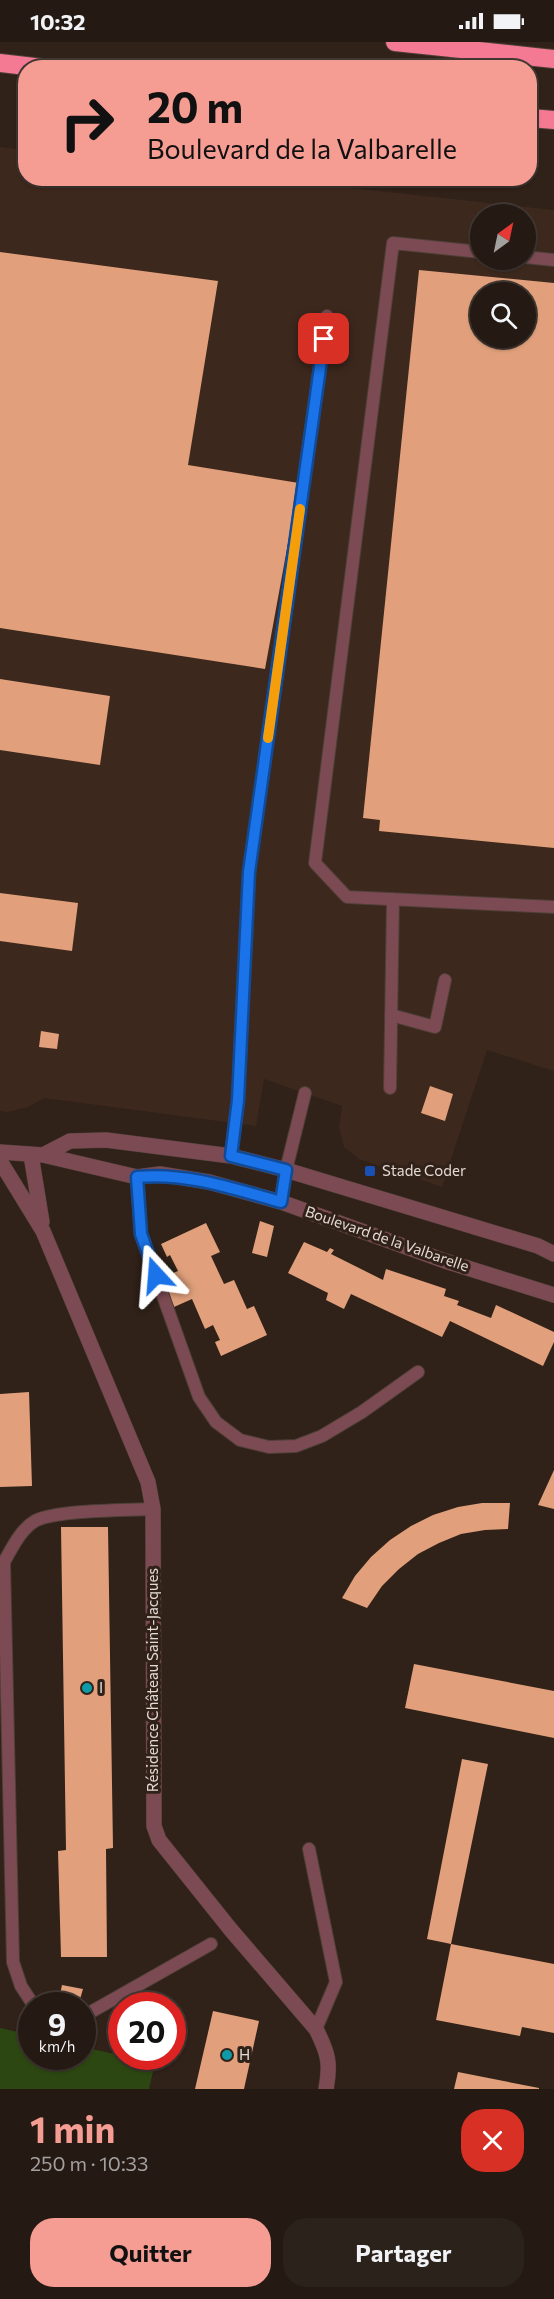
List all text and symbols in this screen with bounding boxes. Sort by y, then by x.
text: 10:32 [30,8,86,35]
text: 20 m [147,80,243,132]
icon: right [48,84,126,162]
text: Boulevard de la Valbarelle [147,132,457,165]
north arrow [470,204,536,270]
map controls [470,204,536,348]
button: search [470,282,536,348]
pin [298,313,349,364]
icon: arrive [307,322,340,355]
place label: Stade Coder [382,1161,466,1179]
marker: Stade Coder [363,1164,377,1178]
street label: Boulevard de la Valbarelle [303,1202,472,1275]
position arrow [124,1243,188,1307]
street label: Résidence Château Saint-Jacques [143,1568,161,1792]
place label: I [99,1678,103,1696]
marker: I [80,1681,94,1695]
speed limit sign: 20 [108,1992,186,2070]
text: 9 [48,2005,66,2042]
text: km/h [39,2037,75,2055]
place label: H [239,2045,250,2063]
marker: H [220,2048,234,2062]
text: 1 min [30,2106,115,2150]
button: close [461,2109,524,2172]
text: 250 m · 10:33 [30,2151,148,2175]
button: Quitter [30,2218,271,2287]
button: Partager [283,2218,524,2287]

